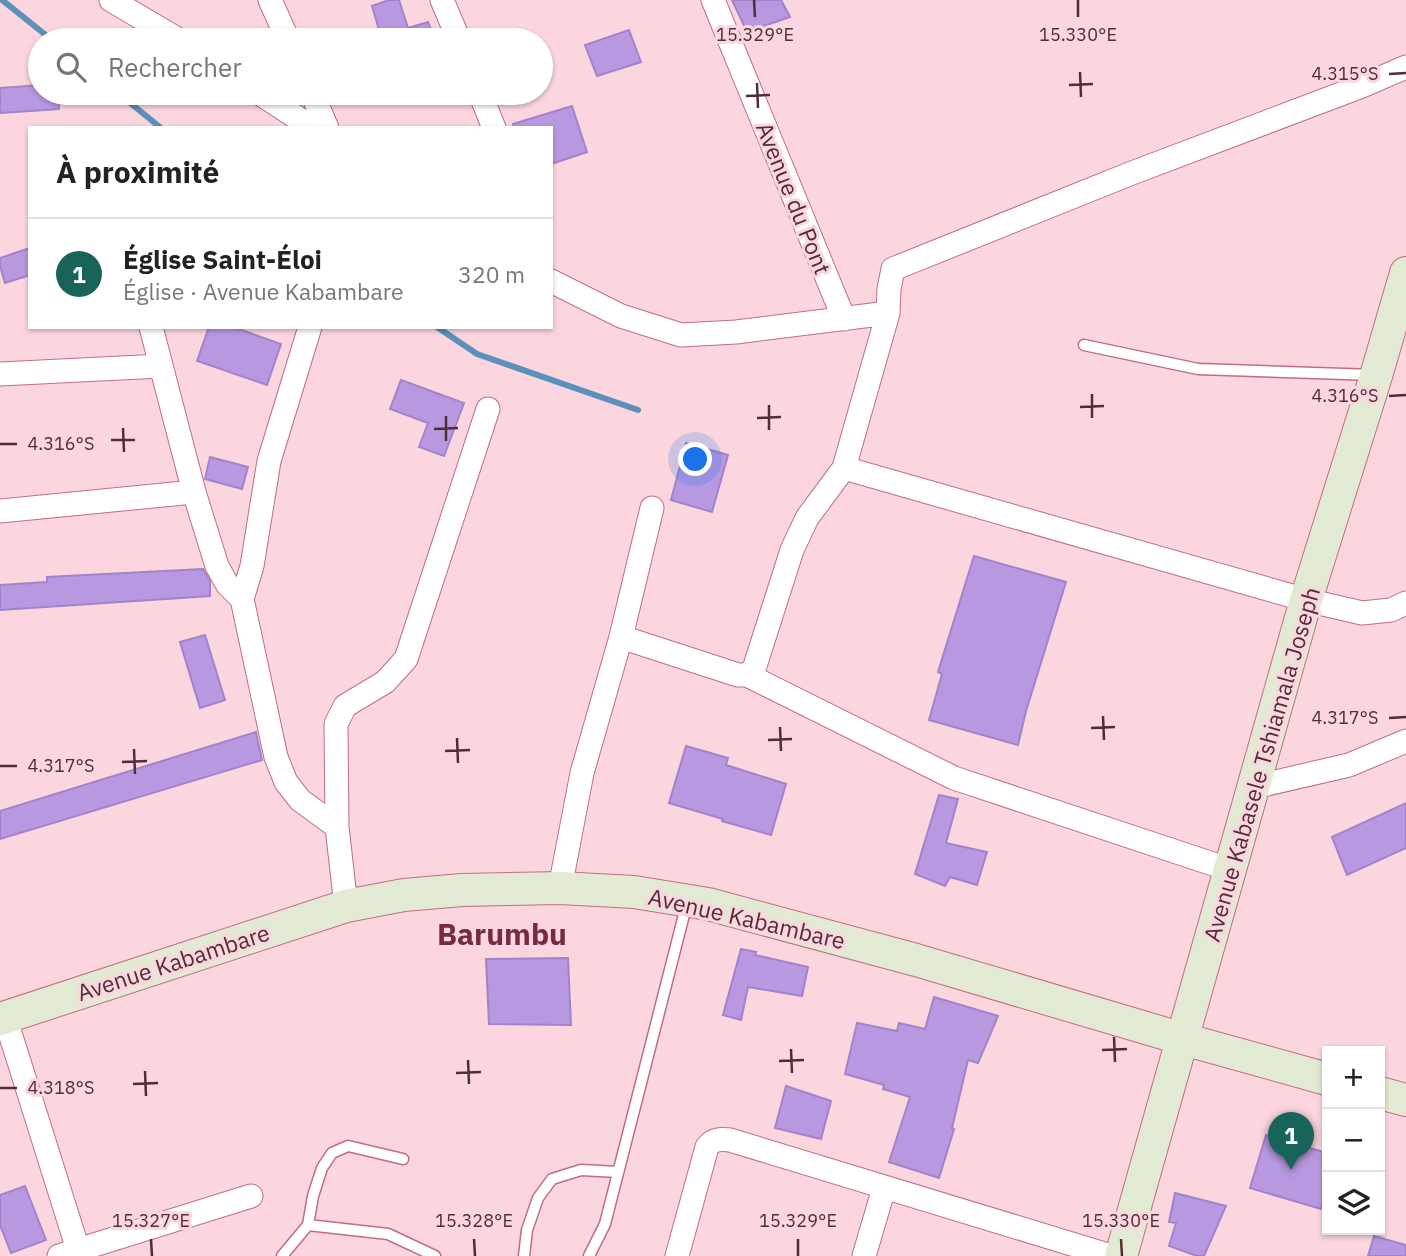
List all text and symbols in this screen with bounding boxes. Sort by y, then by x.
text: 15.329°E [716,23,794,46]
text: 15.330°E [1039,23,1117,46]
search box [28,28,553,105]
icon: search [52,48,90,86]
text: Rechercher [108,50,242,84]
text: 4.315°S [1312,62,1378,85]
street label: Avenue du Pont [750,117,838,279]
text: À proximité [56,152,219,191]
text: Église Saint-Éloi [123,242,322,276]
text: 1 [72,259,86,289]
text: 320 m [458,259,525,289]
text: Église · Avenue Kabambare [123,276,404,306]
text: 4.316°S [1312,384,1378,407]
text: 4.316°S [28,432,94,455]
your location [678,442,712,476]
street label: Avenue Kabasele Tshiamala Joseph [1196,583,1326,945]
text: 4.317°S [1312,706,1378,729]
text: 4.317°S [28,754,94,777]
street label: Avenue Kabambare [646,881,848,955]
district label: Barumbu [437,914,567,953]
street label: Avenue Kabambare [73,917,273,1007]
map controls [1322,1046,1385,1235]
button: + [1322,1046,1385,1109]
text: 4.318°S [28,1076,94,1099]
button: − [1322,1109,1385,1172]
pin: 1 [1268,1112,1314,1170]
button: layers [1322,1172,1385,1235]
text: 15.327°E [112,1209,190,1232]
text: 15.328°E [435,1209,513,1232]
text: 15.329°E [759,1209,837,1232]
text: 15.330°E [1082,1209,1160,1232]

